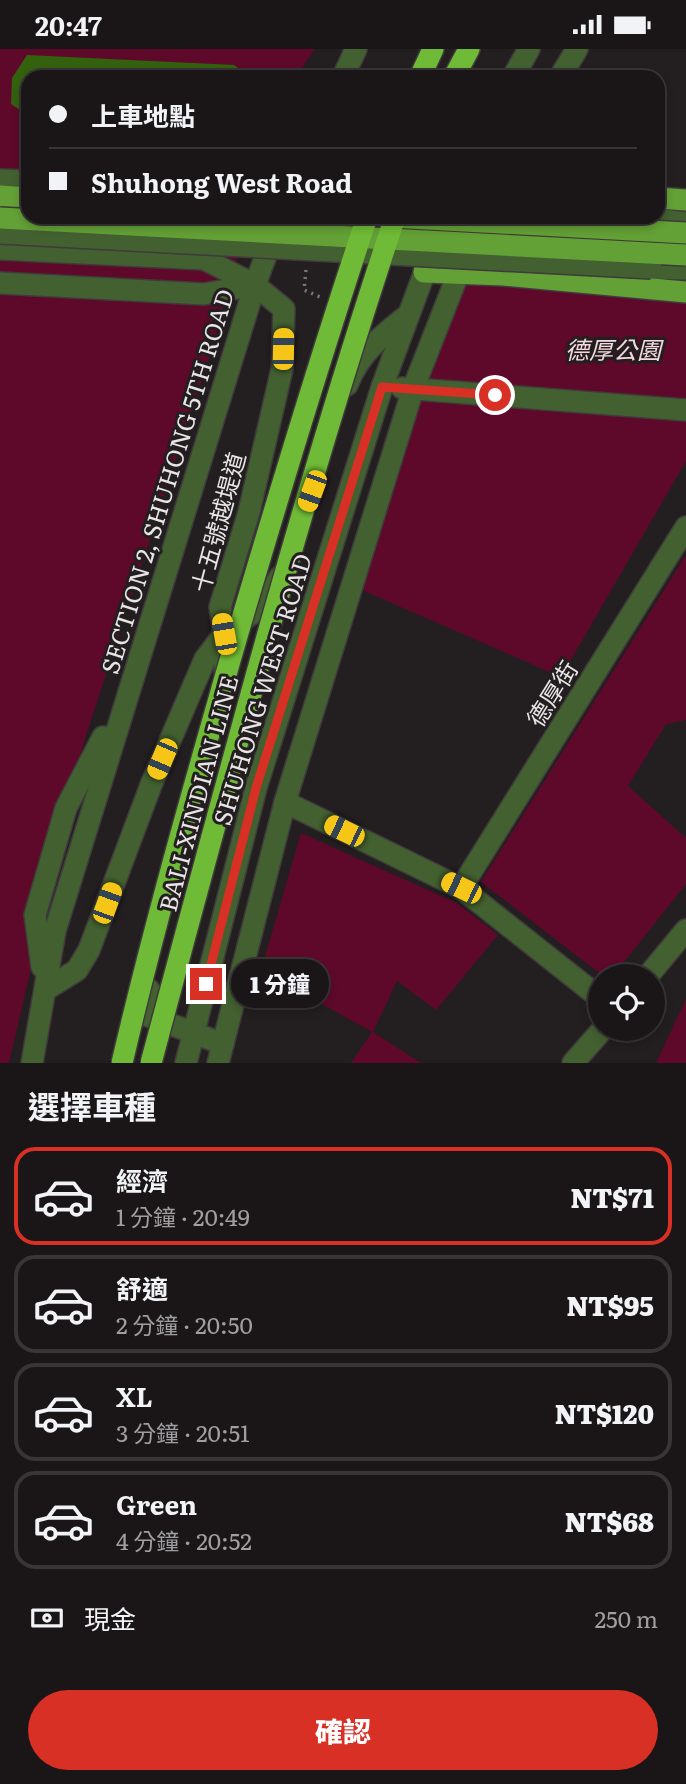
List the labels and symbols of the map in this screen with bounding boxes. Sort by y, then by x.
street label: SECTION 2, SHUHONG 5TH ROAD [91,284,241,678]
car [273,328,294,370]
park label: 德厚公園 [565,331,664,366]
route start [479,379,511,411]
street label: 十五號越堤道 [181,448,253,596]
car [295,468,330,514]
street label: SHUHONG WEST ROAD [203,549,319,829]
car [211,611,238,657]
street label: 德厚街 [517,653,585,733]
street label: BALI-XINDIAN LINE [149,671,245,915]
car [145,736,180,782]
car [321,812,368,850]
car [438,869,485,907]
car [90,880,125,926]
callout: 1 分鐘 [230,960,328,1009]
route end [190,968,222,1000]

